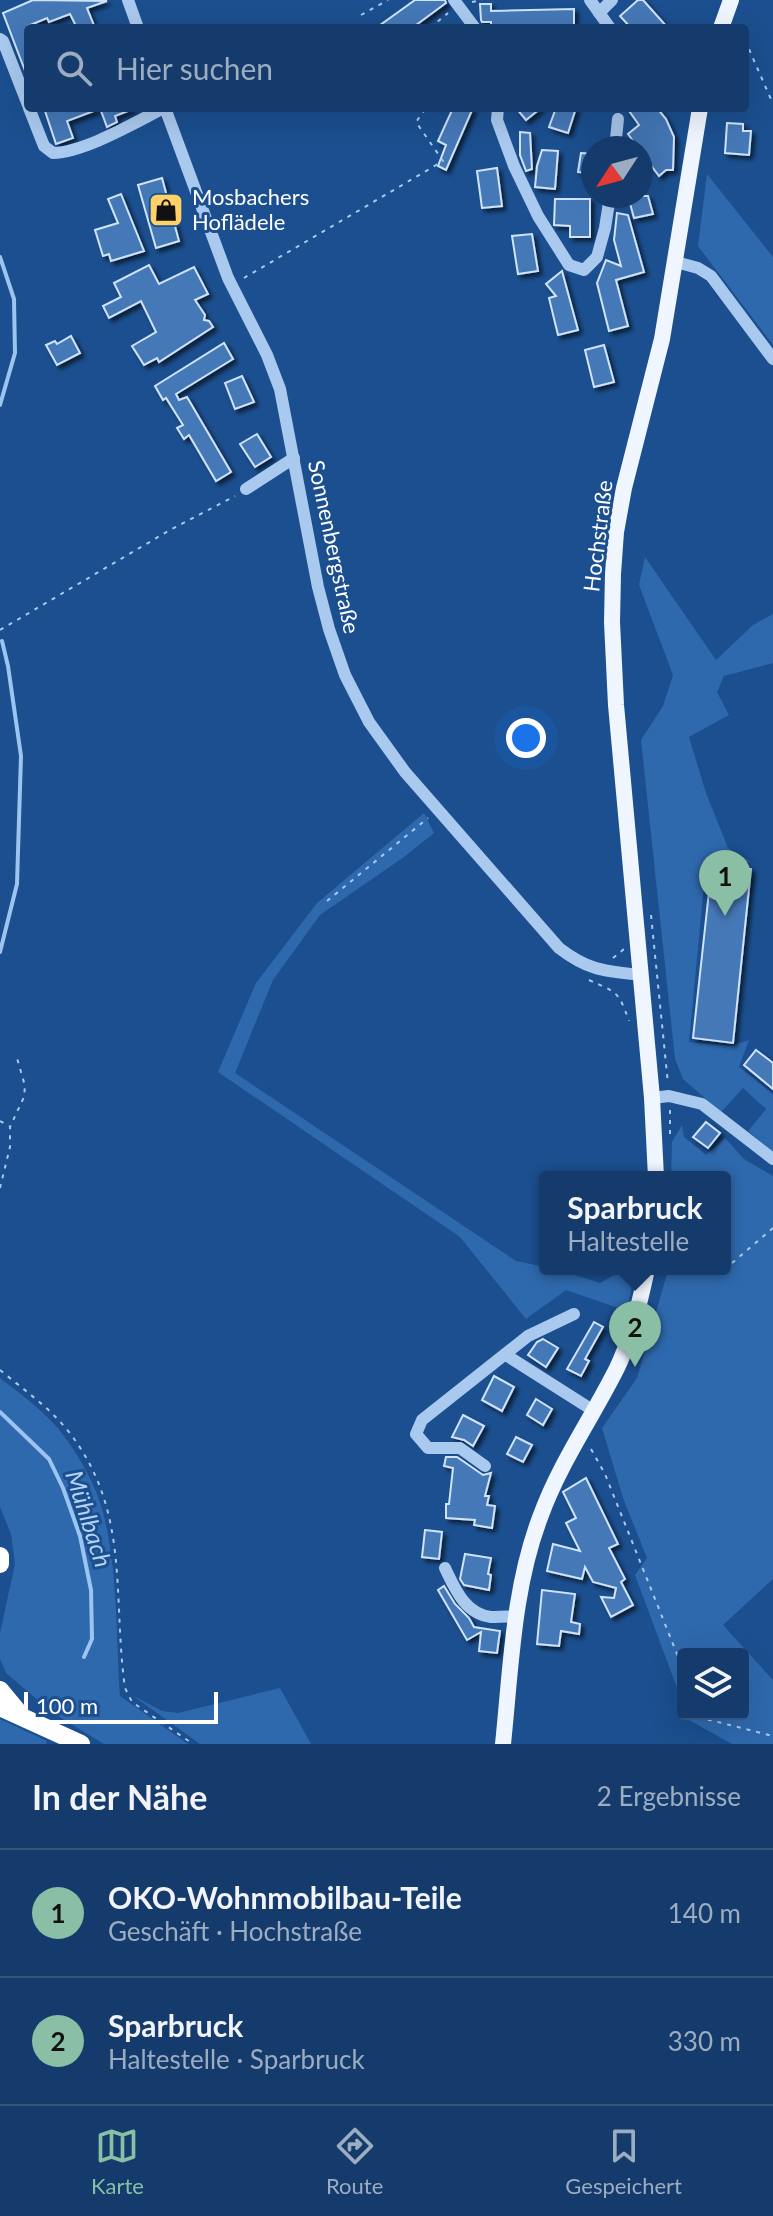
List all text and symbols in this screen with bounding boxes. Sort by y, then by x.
search box [24,24,749,112]
icon: search [52,46,96,90]
text: Hier suchen [116,50,273,86]
north arrow [581,136,653,208]
place label: Mosbachers Hoflädele [192,183,309,235]
shop icon: Mosbachers Hoflädele [147,191,185,229]
street label: Sonnenbergstraße [303,458,366,636]
street label: Hochstraße [577,479,618,593]
your location [506,718,546,758]
pin: 1 [699,850,751,916]
popup [539,1171,731,1275]
text: Sparbruck [567,1189,703,1225]
text: Haltestelle [567,1225,689,1257]
pin: 2 [609,1301,661,1367]
water label: Mühlbach [60,1467,119,1571]
map controls [677,1648,749,1720]
button: layers [677,1648,749,1720]
scale bar [24,1688,218,1724]
text: 100 m [36,1692,98,1719]
text: In der Nähe [32,1776,207,1817]
text: 2 Ergebnisse [597,1780,741,1812]
text: OKO-Wohnmobilbau-Teile [108,1879,462,1915]
text: 1 [50,1897,66,1929]
text: 140 m [668,1897,741,1929]
text: Geschäft · Hochstraße [108,1915,362,1947]
text: Sparbruck [108,2007,243,2043]
text: 2 [50,2025,66,2057]
text: 330 m [668,2025,741,2057]
text: Haltestelle · Sparbruck [108,2043,365,2075]
tab: Karte [91,2124,144,2199]
tab: Route [326,2124,383,2199]
tab: Gespeichert [565,2124,682,2199]

